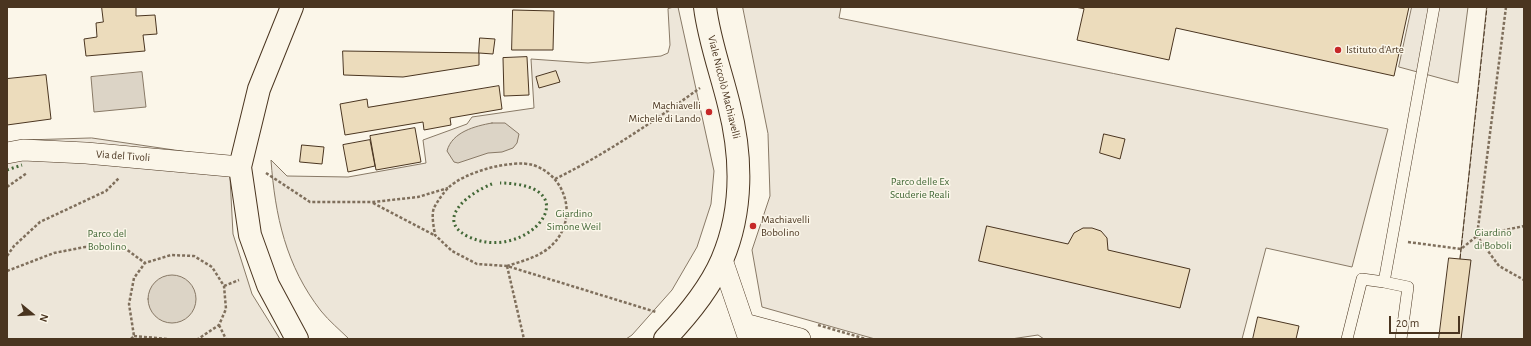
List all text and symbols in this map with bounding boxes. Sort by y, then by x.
street label: Viale Niccolò Machiavelli [705,34,743,140]
place label: Istituto d'Arte [1346,43,1404,57]
marker: Istituto d'Arte [1333,45,1343,55]
place label: Machiavelli Michele di Lando [629,99,701,125]
marker: Machiavelli Michele di Lando [704,107,714,117]
street label: Via del Tivoli [95,148,151,164]
park label: Parco delle Ex Scuderie Reali [890,175,950,201]
park label: Giardino Simone Weil [547,207,601,233]
place label: Machiavelli Bobolino [761,213,810,239]
marker: Machiavelli Bobolino [748,221,758,231]
park label: Giardino di Boboli [1474,226,1512,252]
park label: Parco del Bobolino [88,227,126,253]
north arrow [12,294,52,334]
scale bar [1391,308,1462,334]
text: N [37,313,50,323]
text: 20 m [1396,317,1419,329]

